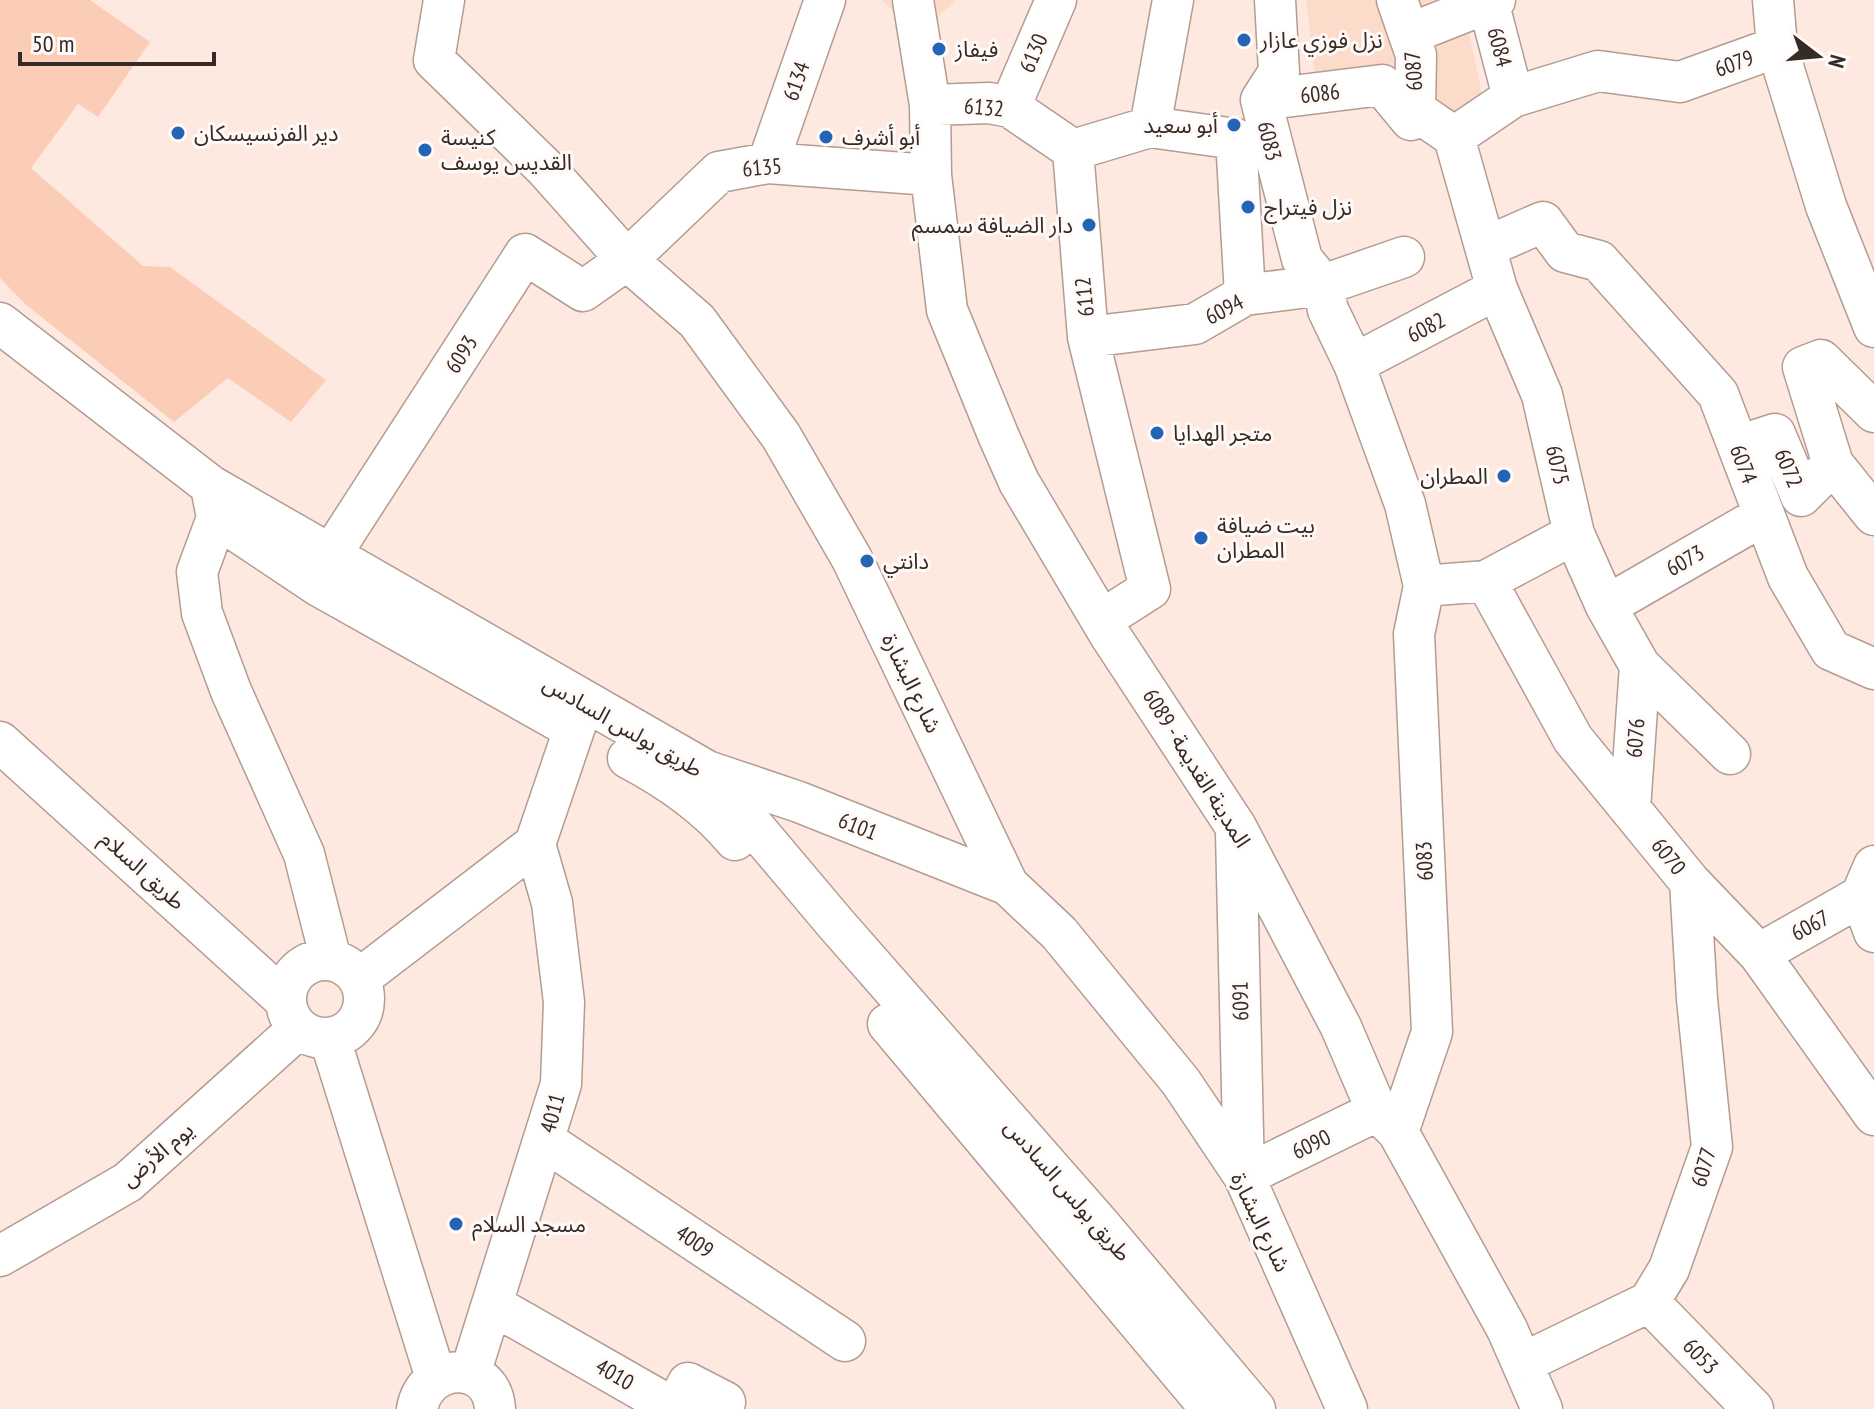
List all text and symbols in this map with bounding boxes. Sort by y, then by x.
scale bar [20,16,214,66]
north arrow [1778,16,1858,96]
street label: 6084 [1481,24,1519,70]
place label: نزل فوزي عازار [1259,26,1383,57]
text: 50 m [32,28,74,59]
street label: 6130 [1012,29,1054,77]
marker: نزل فوزي عازار [1235,31,1253,49]
place label: فيفاز [954,35,998,63]
marker: فيفاز [930,40,948,58]
street label: 6079 [1711,43,1757,83]
street label: 6087 [1398,50,1428,92]
text: N [1822,52,1852,71]
street label: 6134 [776,58,816,104]
street label: 6086 [1299,77,1341,109]
street label: 6132 [963,91,1005,123]
place label: أبو سعيد [1143,111,1218,139]
marker: أبو سعيد [1225,116,1243,134]
street label: 6083 [1252,118,1288,164]
place label: دير الفرنسيسكان [194,119,339,147]
place label: كنيسة القديس يوسف [441,123,572,176]
place label: أبو أشرف [842,123,920,151]
marker: دير الفرنسيسكان [169,124,187,142]
marker: أبو أشرف [817,128,835,146]
marker: كنيسة القديس يوسف [416,141,434,159]
street label: 6135 [741,151,783,183]
place label: نزل فيتراج [1264,193,1352,224]
marker: نزل فيتراج [1239,198,1257,216]
place label: دار الضيافة سمسم [912,211,1073,242]
marker: دار الضيافة سمسم [1080,216,1098,234]
street label: 6112 [1068,276,1100,318]
street label: 6094 [1200,287,1248,331]
street label: 6082 [1402,305,1450,349]
street label: 6093 [438,330,484,378]
place label: متجر الهدايا [1173,419,1272,447]
marker: متجر الهدايا [1148,424,1166,442]
street label: 6074 [1724,440,1764,488]
street label: 6075 [1540,443,1576,487]
street label: 6072 [1768,444,1810,492]
place label: المطران [1420,462,1488,490]
marker: المطران [1495,467,1513,485]
place label: بيت ضيافة المطران [1217,511,1315,564]
marker: بيت ضيافة المطران [1192,529,1210,547]
street label: 6073 [1661,538,1709,582]
place label: دانتي [883,547,929,578]
marker: دانتي [858,552,876,570]
street label: شارع البشارة [873,629,948,739]
street label: طريق بولس السادس [538,669,708,783]
street label: المدينة القديمة - 6089 [1137,683,1257,853]
street label: 6076 [1620,717,1650,759]
street label: 6101 [834,806,882,846]
street label: طريق السلام [92,824,192,918]
street label: 6070 [1646,832,1692,880]
street label: 6083 [1409,840,1439,882]
street label: 6067 [1786,903,1834,947]
street label: 6091 [1226,981,1254,1021]
street label: 4011 [533,1090,571,1136]
street label: طريق بولس السادس [998,1113,1138,1267]
street label: يوم الأرض [115,1115,201,1195]
street label: 6090 [1287,1123,1335,1165]
street label: 6077 [1684,1144,1722,1190]
street label: شارع البشارة [1222,1168,1297,1278]
place label: مسجد السلام [472,1210,586,1241]
marker: مسجد السلام [447,1215,465,1233]
street label: 4009 [671,1218,719,1264]
street label: 6053 [1677,1332,1725,1380]
street label: 4010 [591,1352,639,1396]

